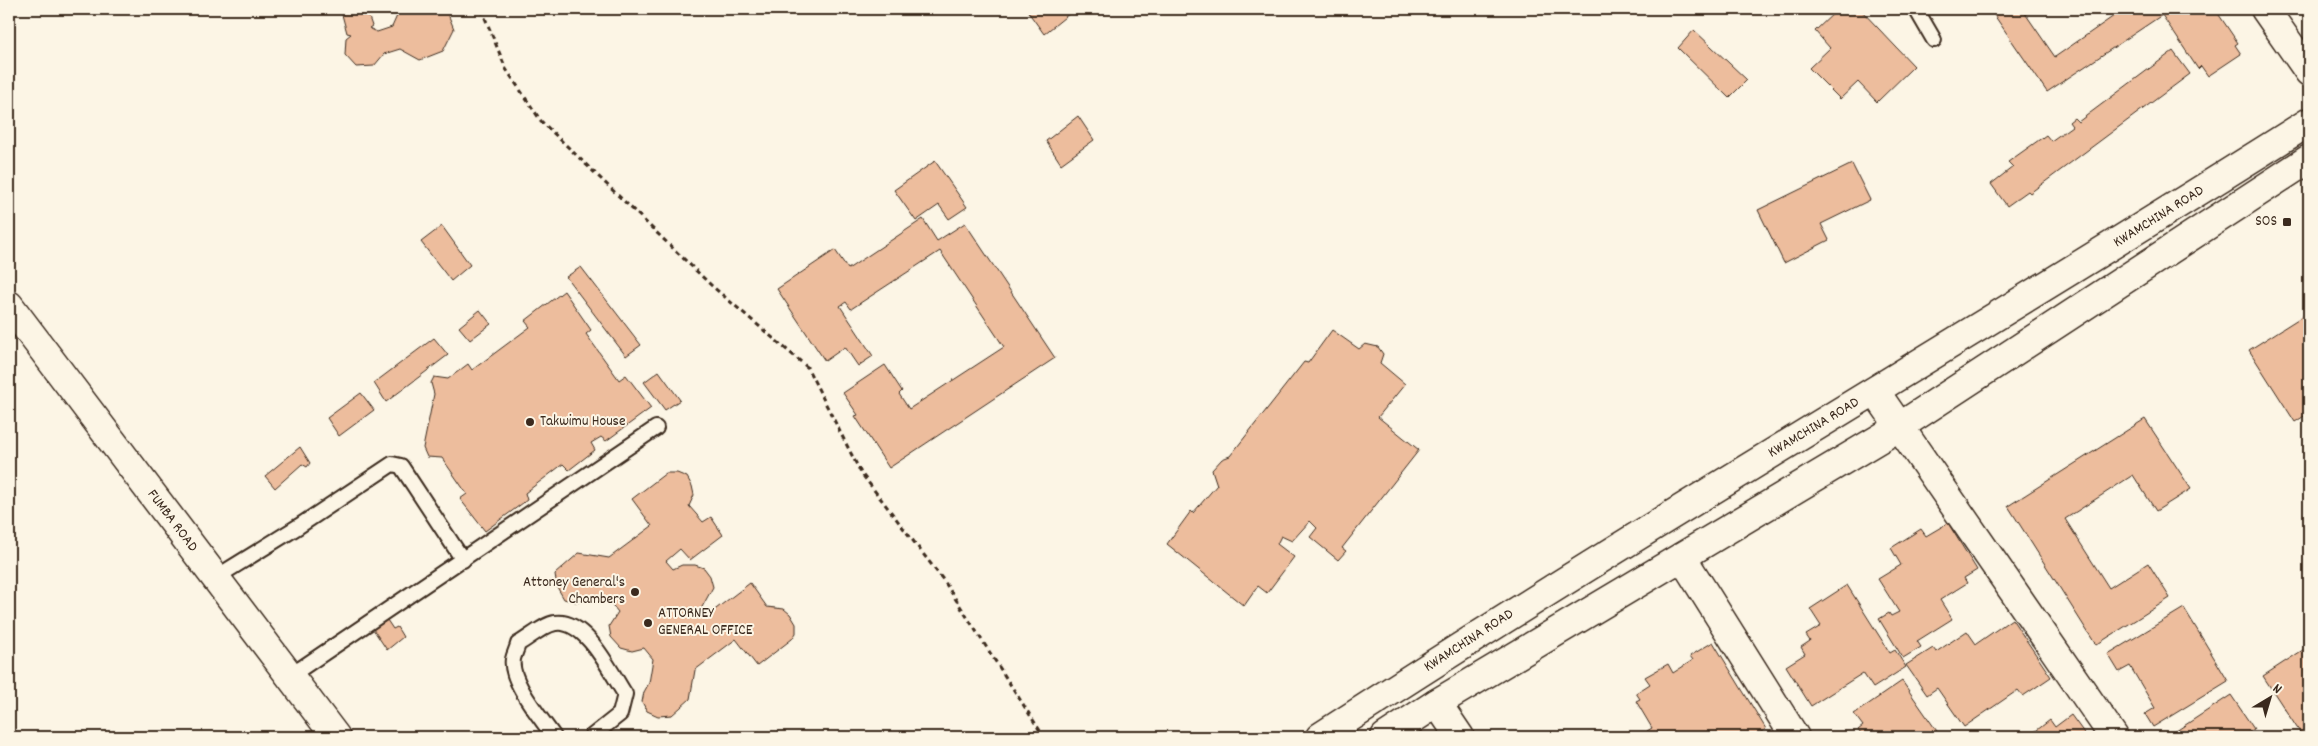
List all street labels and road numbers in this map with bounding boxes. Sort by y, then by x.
street label: KWAMCHINA ROAD [2109,180,2209,254]
street label: KWAMCHINA ROAD [1764,392,1864,464]
street label: FUMBA ROAD [141,485,203,557]
street label: KWAMCHINA ROAD [1420,604,1518,678]

